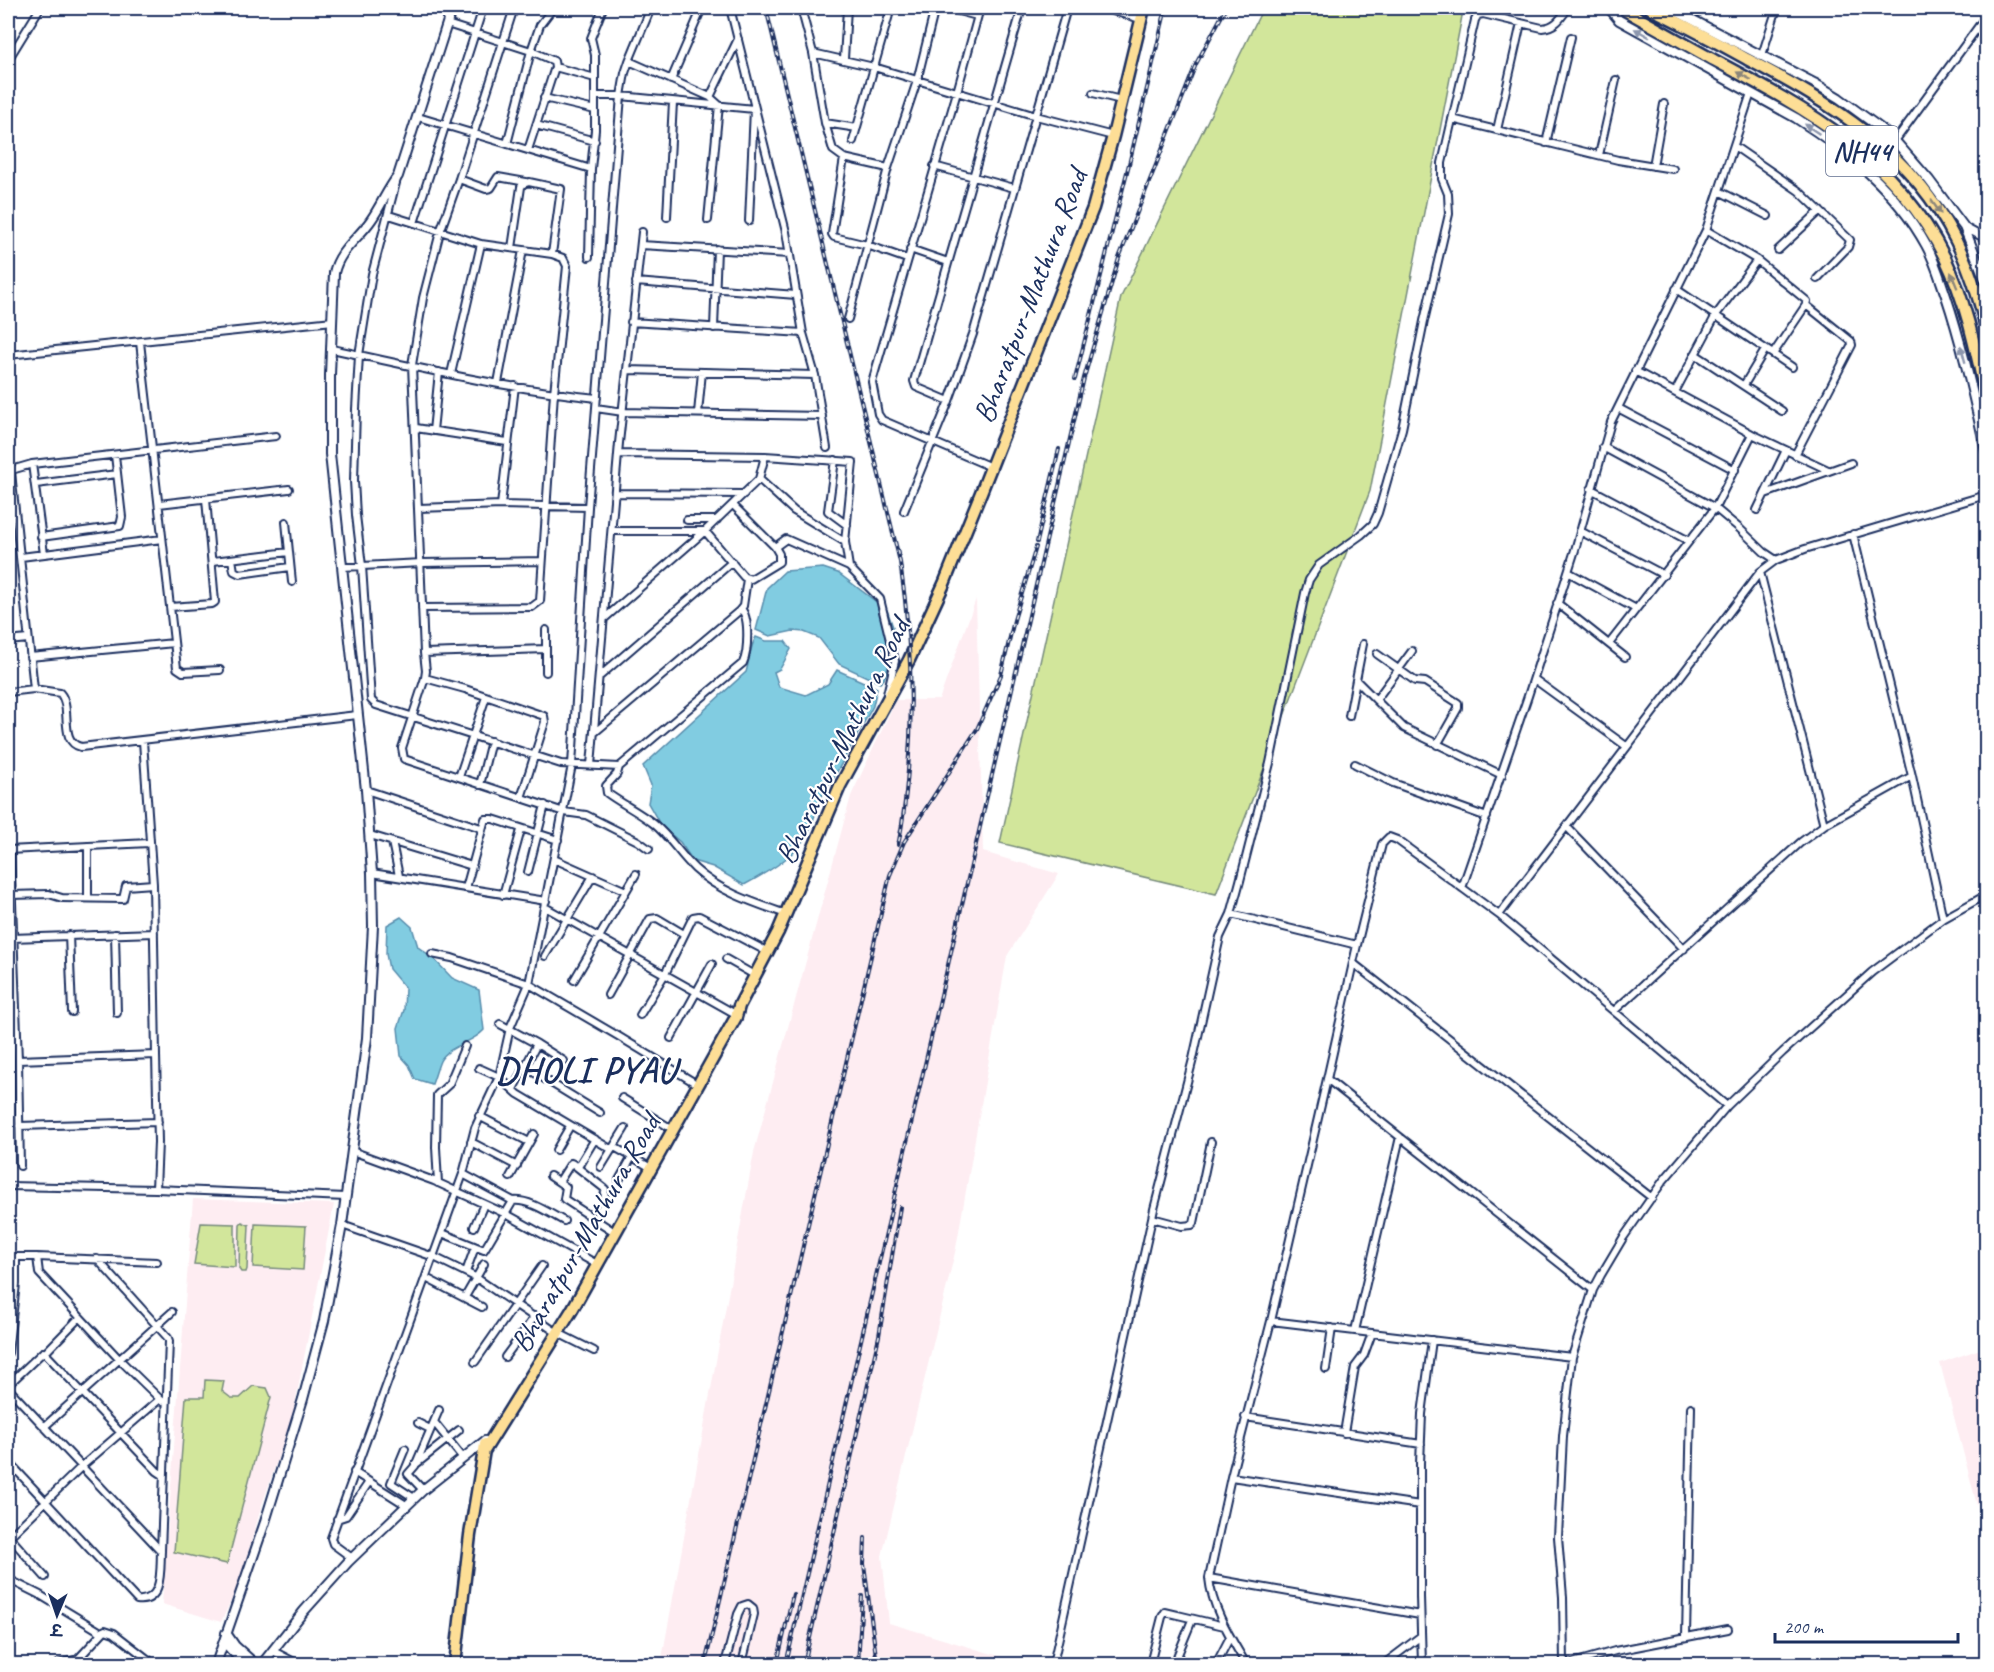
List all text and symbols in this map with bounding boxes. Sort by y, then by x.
one-way arrow [1634,28,1651,38]
one-way arrow [1736,71,1753,80]
one-way arrow [1804,123,1821,134]
road number: NH44 [1826,126,1898,176]
street label: Bharatpur-Mathura Road [964,160,1097,428]
one-way arrow [1930,198,1942,214]
one-way arrow [1949,271,1958,289]
one-way arrow [1958,344,1967,362]
street label: Bharatpur-Mathura Road [766,608,920,870]
district label: DHOLI PYAU [496,1047,682,1093]
street label: Bharatpur-Mathura Road [501,1104,671,1359]
north arrow [27,1585,87,1645]
scale bar [1775,1606,1958,1644]
text: 200 m [1784,1616,1825,1638]
text: उ [49,1619,64,1639]

